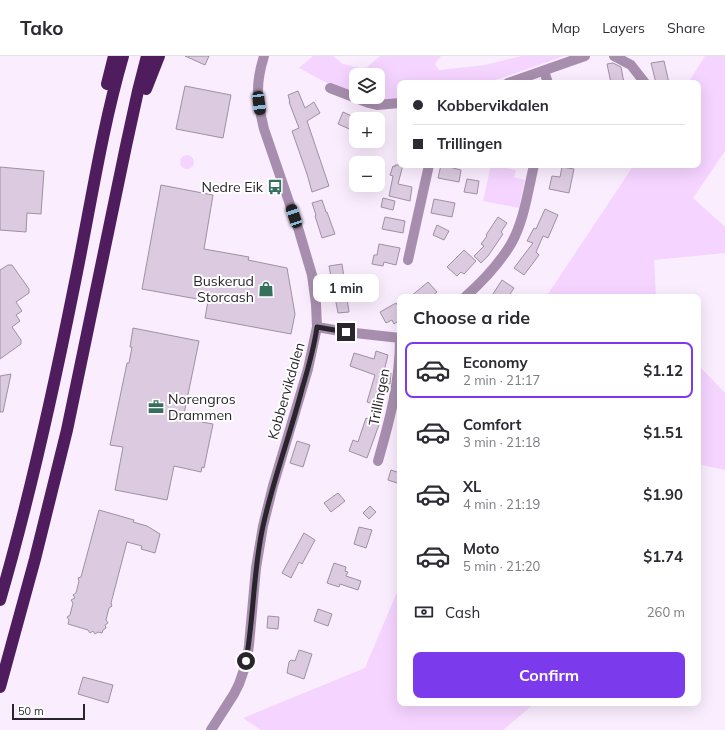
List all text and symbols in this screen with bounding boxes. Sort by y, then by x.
text: Tako [20,16,64,40]
text: Map [551,19,580,37]
text: Layers [602,19,645,37]
text: Share [667,19,705,37]
map controls [349,68,385,192]
button: layers [349,68,385,104]
car [252,90,266,116]
text: Kobbervikdalen [437,96,549,115]
button: + [349,112,385,148]
text: Trillingen [437,134,502,153]
button: − [349,156,385,192]
place label: Nedre Eik [201,178,264,196]
bus stop icon: Nedre Eik [266,178,284,196]
car [284,203,304,229]
place label: Buskerud Storcash [193,272,254,306]
callout: 1 min [313,274,379,302]
shop icon: Buskerud Storcash [257,280,275,298]
text: 1 min [329,280,363,296]
text: Choose a ride [413,306,530,329]
route end [337,323,355,341]
street label: Kobbervikdalen [264,340,308,442]
icon: car [415,352,451,388]
text: Economy [463,353,528,372]
text: $1.12 [643,361,683,380]
street label: Trillingen [365,367,393,427]
text: 2 min · 21:17 [463,372,540,388]
place label: Norengros Drammen [168,390,236,424]
office icon: Norengros Drammen [147,398,165,416]
icon: car [415,414,451,450]
text: Comfort [463,415,521,434]
text: $1.51 [643,423,683,442]
text: 3 min · 21:18 [463,434,540,450]
icon: car [415,476,451,512]
text: XL [463,477,481,496]
text: $1.90 [643,485,683,504]
text: 4 min · 21:19 [463,496,540,512]
icon: car [415,538,451,574]
text: Moto [463,539,499,558]
text: $1.74 [643,547,683,566]
text: 5 min · 21:20 [463,558,540,574]
icon: cash [413,601,435,623]
text: Cash [445,603,480,622]
text: 260 m [647,604,685,620]
route start [237,652,255,670]
button: Confirm [413,652,685,698]
scale bar [12,702,85,721]
text: 50 m [18,704,44,718]

